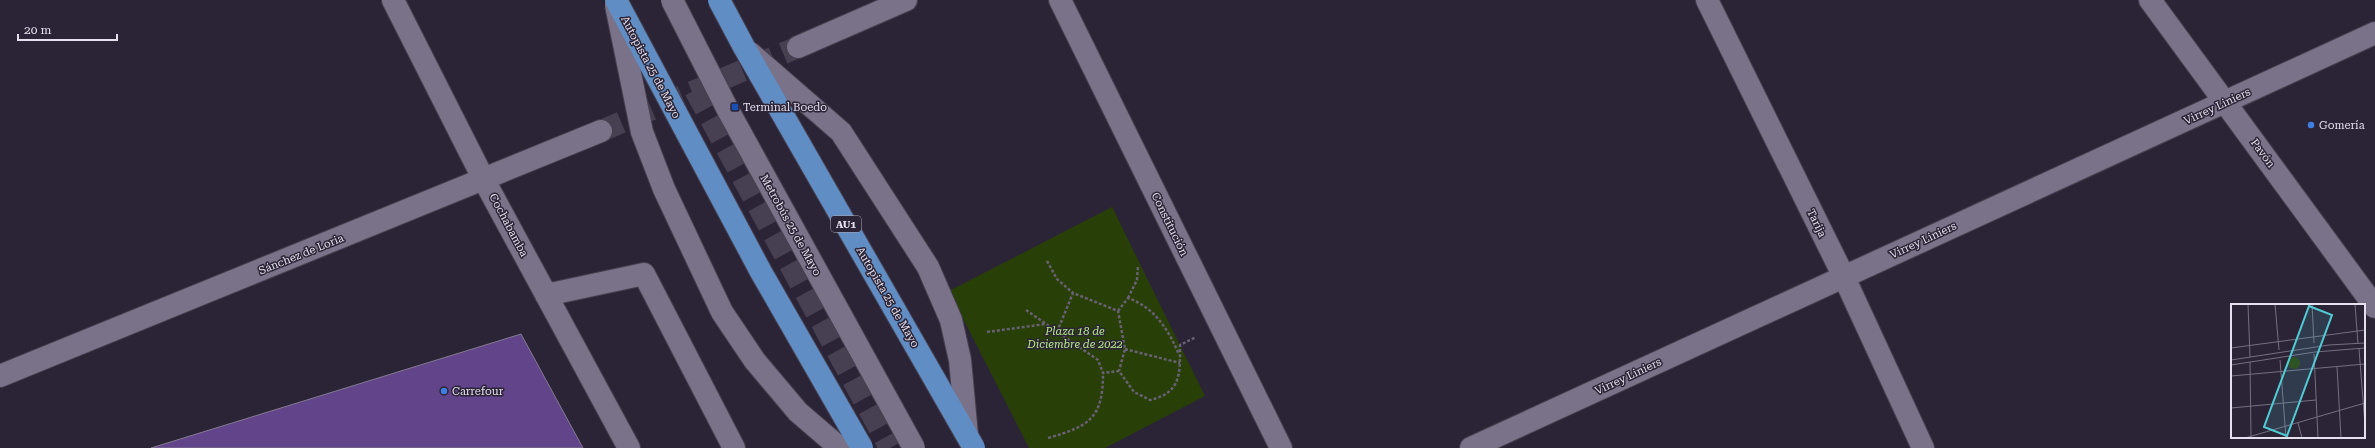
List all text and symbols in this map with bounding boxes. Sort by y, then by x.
street label: Autopista 25 de Mayo [618,14,683,121]
scale bar [18,16,117,42]
text: 20 m [24,23,51,37]
street label: Virrey Liniers [2182,85,2253,128]
place label: Terminal Boedo [743,101,827,114]
marker: Terminal Boedo [730,102,740,112]
place label: Gomería [2319,119,2365,132]
marker: Gomería [2306,120,2316,130]
street label: Pavón [2248,136,2277,170]
street label: Metrobús 25 de Mayo [757,172,824,278]
street label: Constitución [1149,190,1191,258]
street label: Cochabamba [486,191,531,259]
street label: Tarija [1804,207,1829,240]
road number: AU1 [831,216,861,232]
street label: Virrey Liniers [1888,219,1959,262]
street label: Sánchez de Loria [257,231,346,277]
street label: Autopista 25 de Mayo [853,245,922,350]
inset map [2231,304,2365,438]
park label: Plaza 18 de Diciembre de 2022 [1026,325,1123,351]
street label: Virrey Liniers [1593,355,1664,398]
place label: Carrefour [452,385,504,398]
marker: Carrefour [439,386,449,396]

